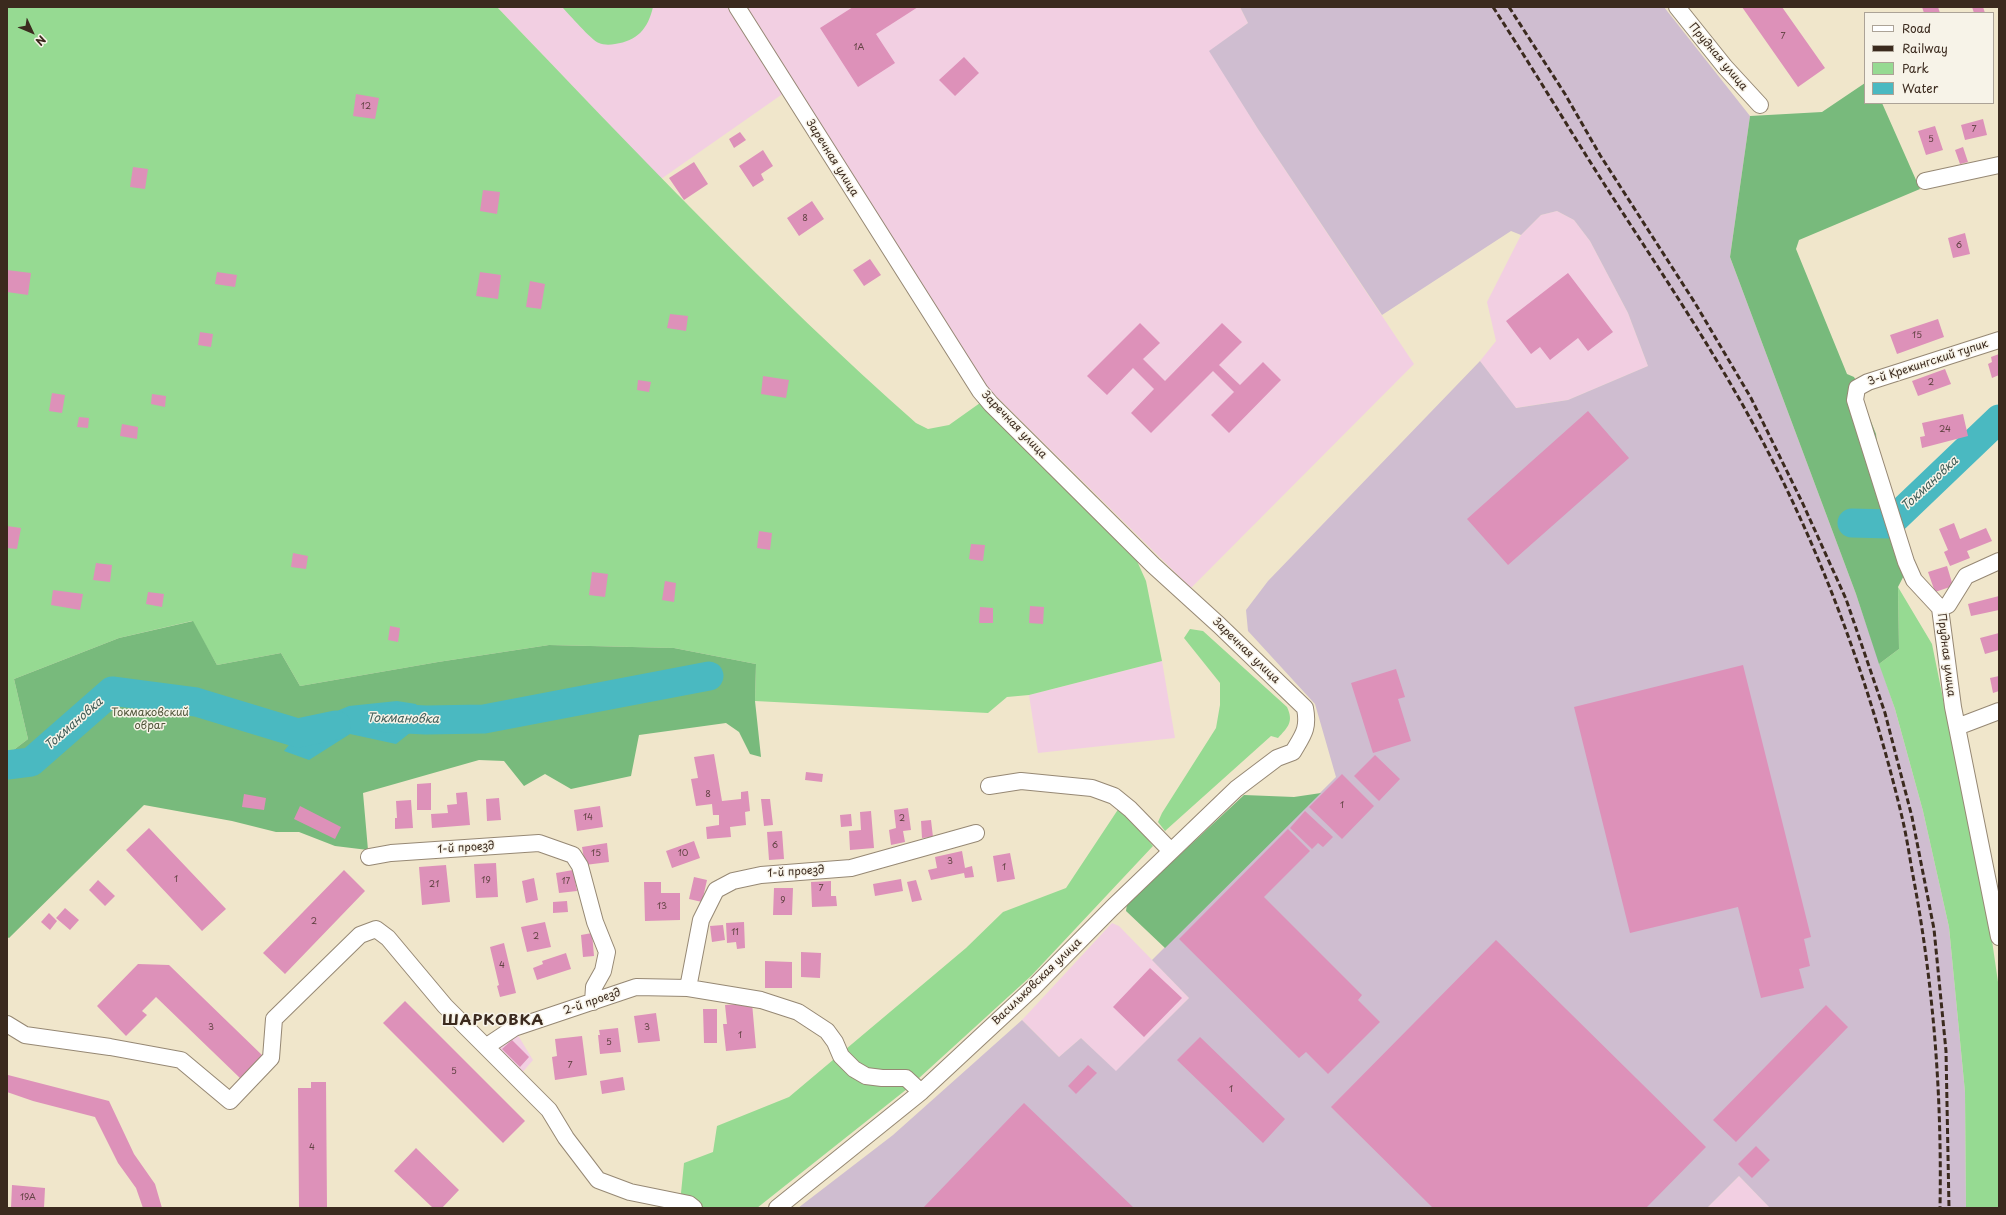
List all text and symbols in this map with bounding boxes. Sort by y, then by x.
north arrow [12,12,52,52]
legend [1864,12,1994,104]
text: Road [1902,19,1931,37]
street label: Прудная улица [1686,21,1750,93]
text: N [32,32,50,50]
house number: 7 [1780,32,1786,42]
text: Railway [1902,39,1948,57]
house number: 1А [854,43,864,53]
text: Park [1902,59,1929,77]
text: Water [1902,79,1938,97]
house number: 12 [361,102,371,112]
street label: Заречная улица [803,117,861,199]
house number: 7 [1971,125,1977,135]
house number: 5 [1928,135,1934,145]
house number: 8 [802,214,808,224]
house number: 6 [1956,241,1962,251]
house number: 15 [1912,331,1922,341]
street label: 3-й Крекингский тупик [1866,337,1990,389]
house number: 2 [1928,378,1934,388]
street label: Заречная улица [979,389,1049,461]
house number: 24 [1939,425,1951,435]
water label: Токмановка [1899,454,1961,514]
street label: Прудная улица [1934,612,1958,698]
street label: Заречная улица [1210,616,1282,686]
water label: Токмановка [42,695,106,753]
park label: Токмаковский овраг [111,706,189,732]
water label: Токмановка [367,711,439,727]
house number: 8 [705,790,711,800]
house number: 1 [1340,801,1344,811]
house number: 14 [583,813,593,823]
house number: 2 [899,814,905,824]
street label: 1-й проезд [437,839,495,857]
house number: 6 [772,841,778,851]
house number: 15 [591,849,601,859]
house number: 10 [678,849,688,859]
house number: 3 [947,857,953,867]
street label: 1-й проезд [767,863,825,881]
house number: 1 [1002,863,1006,873]
house number: 1 [174,875,178,885]
house number: 19 [481,876,491,886]
house number: 17 [562,877,570,887]
house number: 21 [429,880,439,890]
house number: 7 [818,884,824,894]
house number: 9 [780,896,786,906]
house number: 13 [657,902,667,912]
house number: 2 [311,917,317,927]
house number: 11 [731,928,739,938]
house number: 2 [533,932,539,942]
street label: Васильковская улица [990,936,1084,1028]
house number: 4 [499,961,505,971]
street label: 2-й проезд [562,986,622,1018]
district label: ШАРКОВКА [442,1012,544,1030]
house number: 3 [208,1023,214,1033]
house number: 3 [644,1023,650,1033]
house number: 1 [738,1031,742,1041]
house number: 5 [606,1038,612,1048]
house number: 7 [567,1061,573,1071]
house number: 5 [451,1067,457,1077]
house number: 1 [1229,1085,1233,1095]
house number: 4 [309,1143,315,1153]
house number: 19А [20,1193,36,1203]

